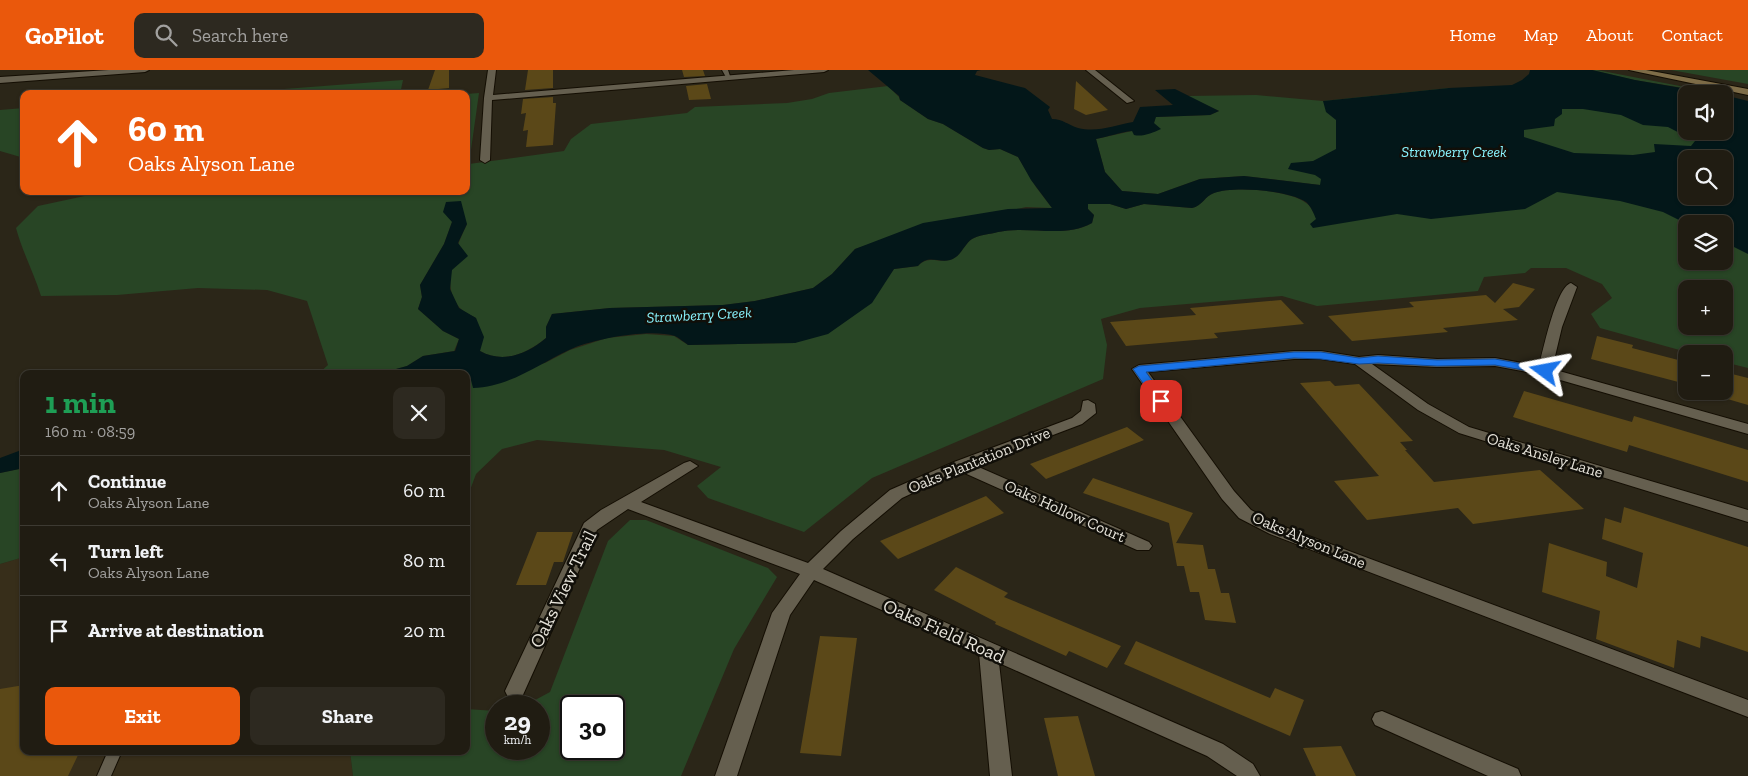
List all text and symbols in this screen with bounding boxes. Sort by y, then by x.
search box [134,13,484,58]
text: GoPilot [25,21,104,50]
icon: search [152,21,180,49]
text: Search here [192,24,288,47]
text: Home [1449,24,1496,46]
text: Map [1524,24,1558,46]
text: About [1586,24,1633,46]
text: Contact [1661,24,1723,46]
map controls [1678,85,1733,400]
button: sound [1678,85,1733,140]
text: 60 m [128,108,204,150]
icon: ahead [45,110,110,175]
water label: Strawberry Creek [1401,143,1507,161]
text: Oaks Alyson Lane [128,150,295,177]
button: search [1678,150,1733,205]
button: layers [1678,215,1733,270]
button: + [1678,280,1733,335]
water label: Strawberry Creek [646,303,752,327]
position arrow [1518,344,1570,396]
button: − [1678,345,1733,400]
pin [1140,380,1182,422]
text: 1 min [45,385,116,421]
button: close [393,387,445,439]
icon: arrive [1147,387,1175,415]
text: 160 m · 08:59 [45,422,135,441]
street label: Oaks Plantation Drive [905,423,1053,497]
street label: Oaks Ansley Lane [1485,428,1605,482]
text: Continue [88,470,166,493]
street label: Oaks Hollow Court [1002,476,1129,546]
icon: ahead [45,477,73,505]
text: 60 m [403,479,445,502]
text: Oaks Alyson Lane [88,493,209,512]
street label: Oaks Alyson Lane [1249,508,1369,572]
street label: Oaks View Trail [525,526,601,652]
text: Turn left [88,540,163,563]
icon: left [45,547,73,575]
text: 80 m [403,549,445,572]
text: Oaks Alyson Lane [88,563,209,582]
street label: Oaks Field Road [880,594,1009,668]
icon: arrive [45,617,73,645]
text: Arrive at destination [88,619,264,642]
text: 20 m [404,619,445,642]
button: Exit [45,687,240,745]
button: Share [250,687,445,745]
speed limit sign: 30 [560,695,625,760]
text: 29 [504,706,531,736]
text: km/h [504,733,531,747]

